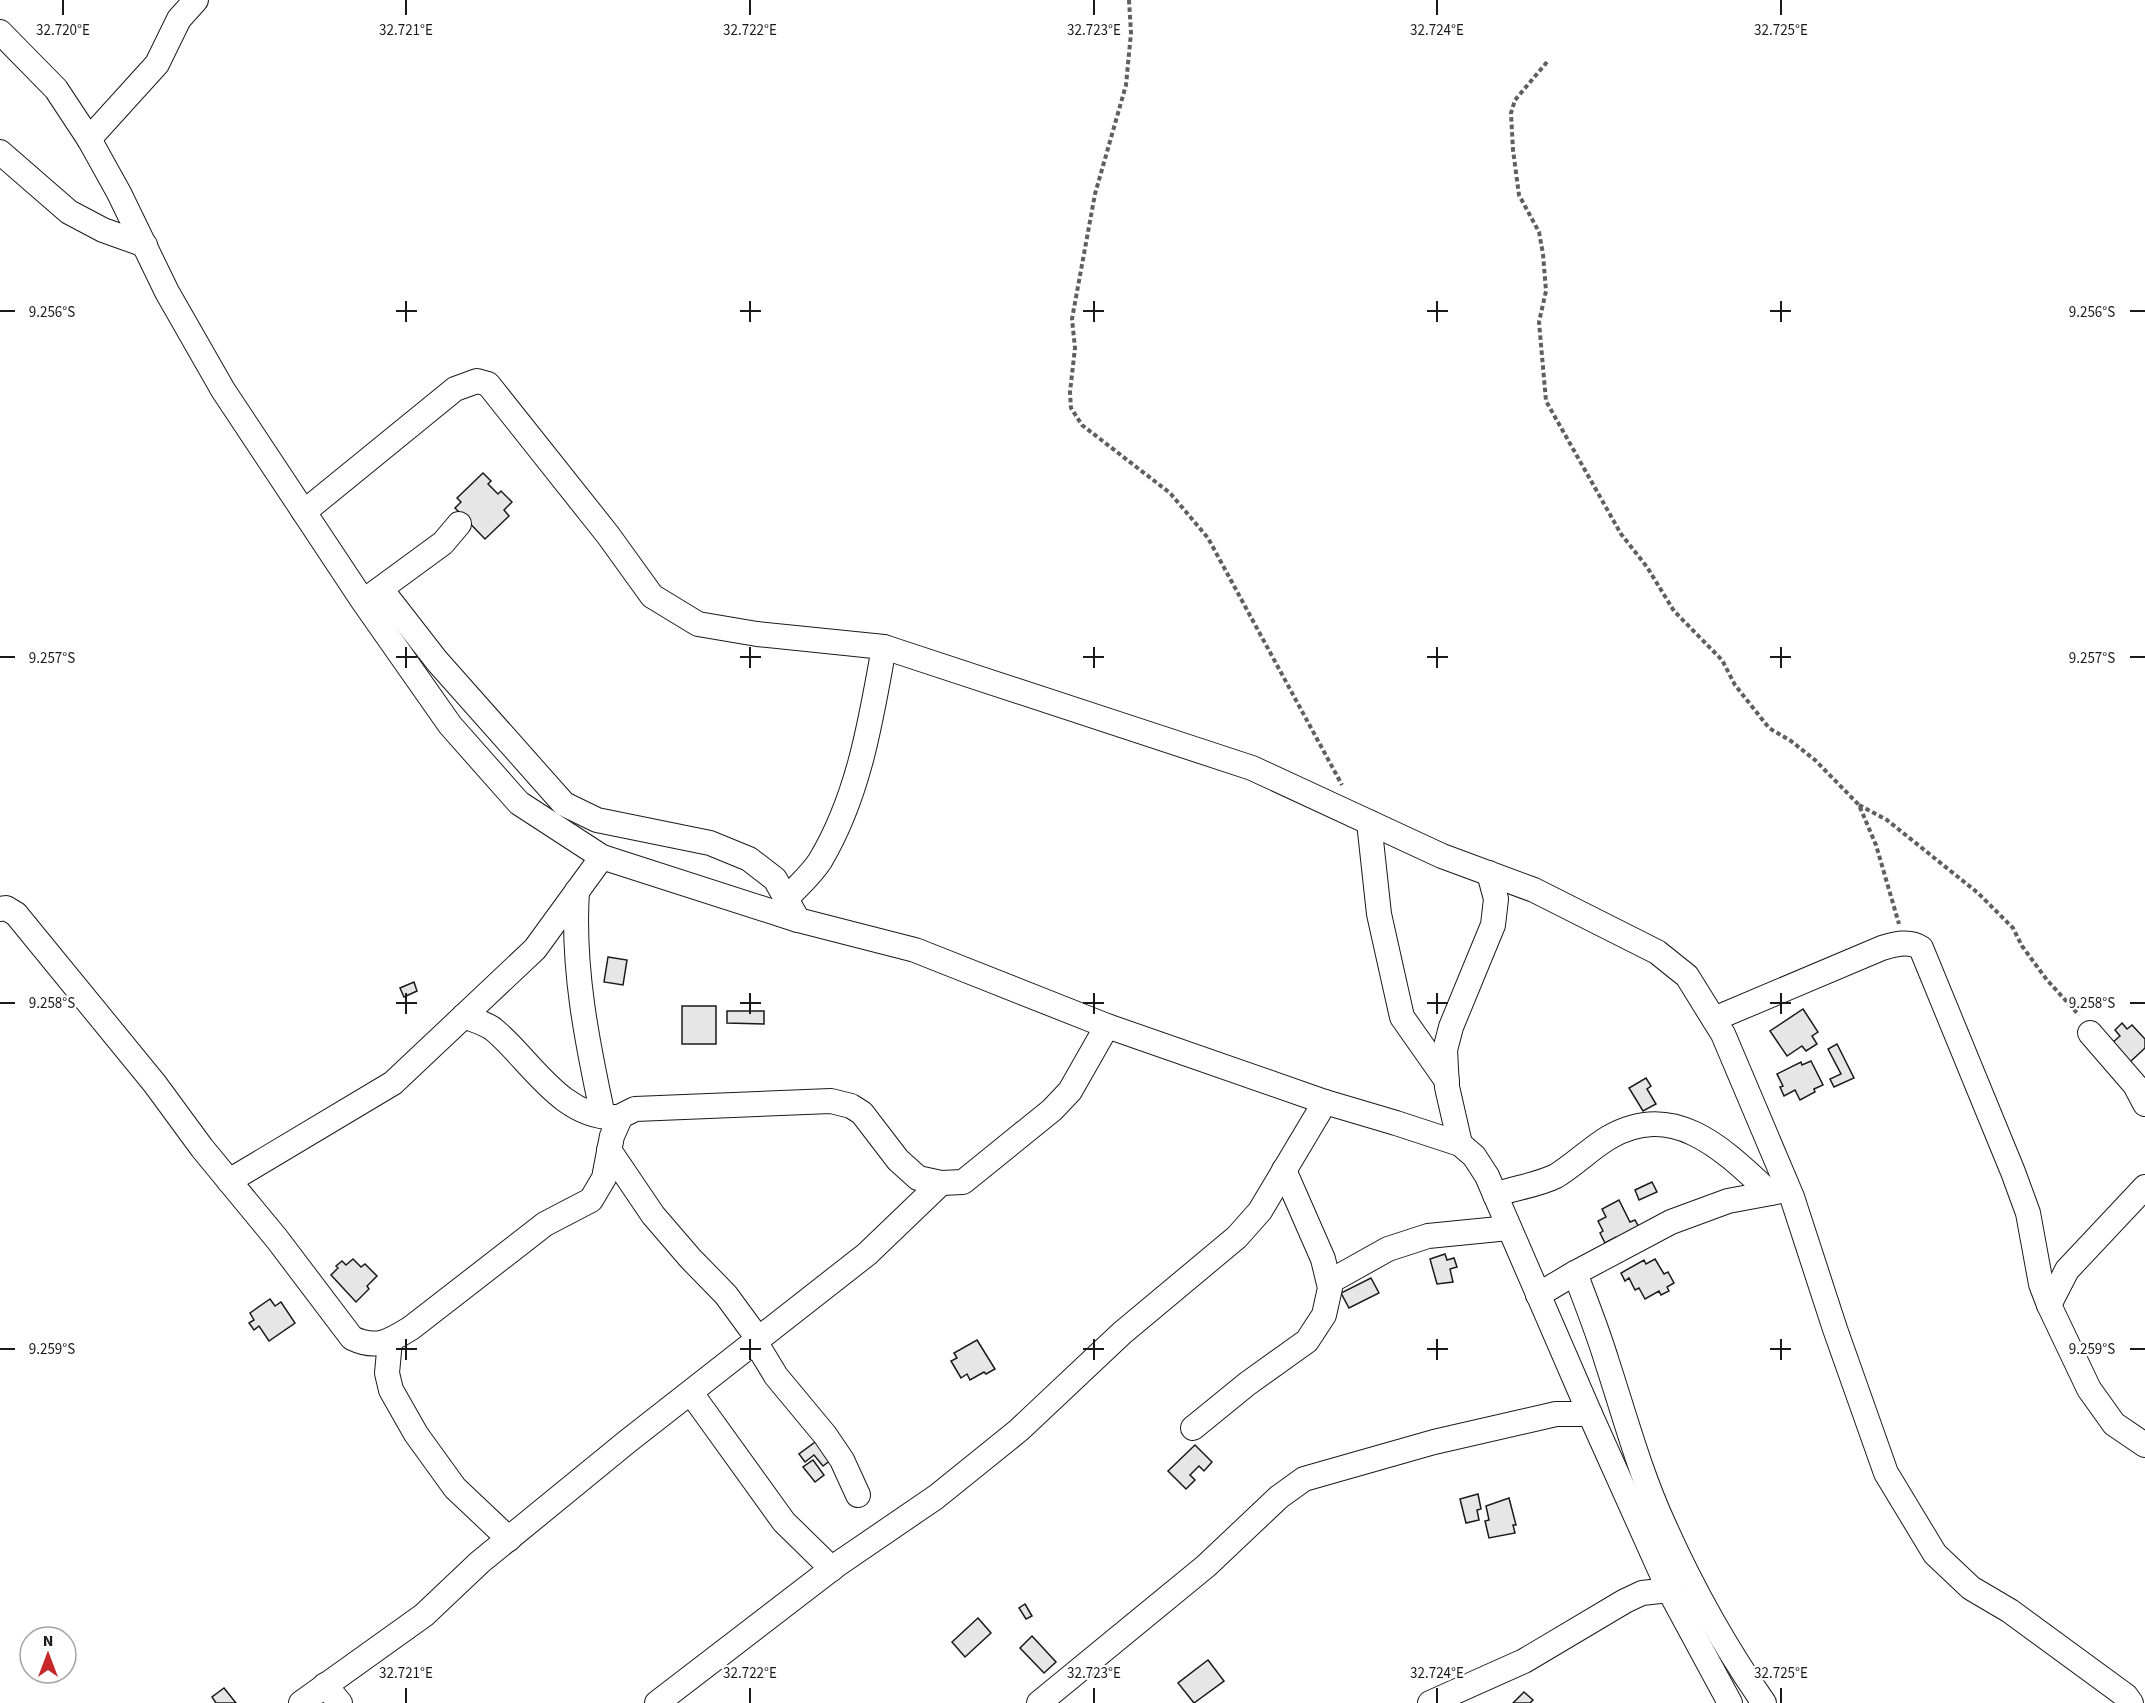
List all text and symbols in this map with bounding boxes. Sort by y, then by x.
text: 32.720°E [36,20,90,41]
text: 32.721°E [379,20,433,41]
text: 32.722°E [723,20,777,41]
text: 32.723°E [1067,20,1121,41]
text: 32.724°E [1410,20,1464,41]
text: 32.725°E [1754,20,1808,41]
text: 9.256°S [29,302,75,323]
text: 9.256°S [2069,302,2115,323]
text: 9.257°S [29,648,75,669]
text: 9.257°S [2069,648,2115,669]
text: 9.258°S [29,993,75,1014]
text: 9.258°S [2069,993,2115,1014]
text: 9.259°S [29,1339,75,1360]
text: 9.259°S [2069,1339,2115,1360]
north arrow [18,1625,78,1685]
text: N [43,1630,53,1652]
text: 32.721°E [379,1663,433,1684]
text: 32.722°E [723,1663,777,1684]
text: 32.723°E [1067,1663,1121,1684]
text: 32.724°E [1410,1663,1464,1684]
text: 32.725°E [1754,1663,1808,1684]

